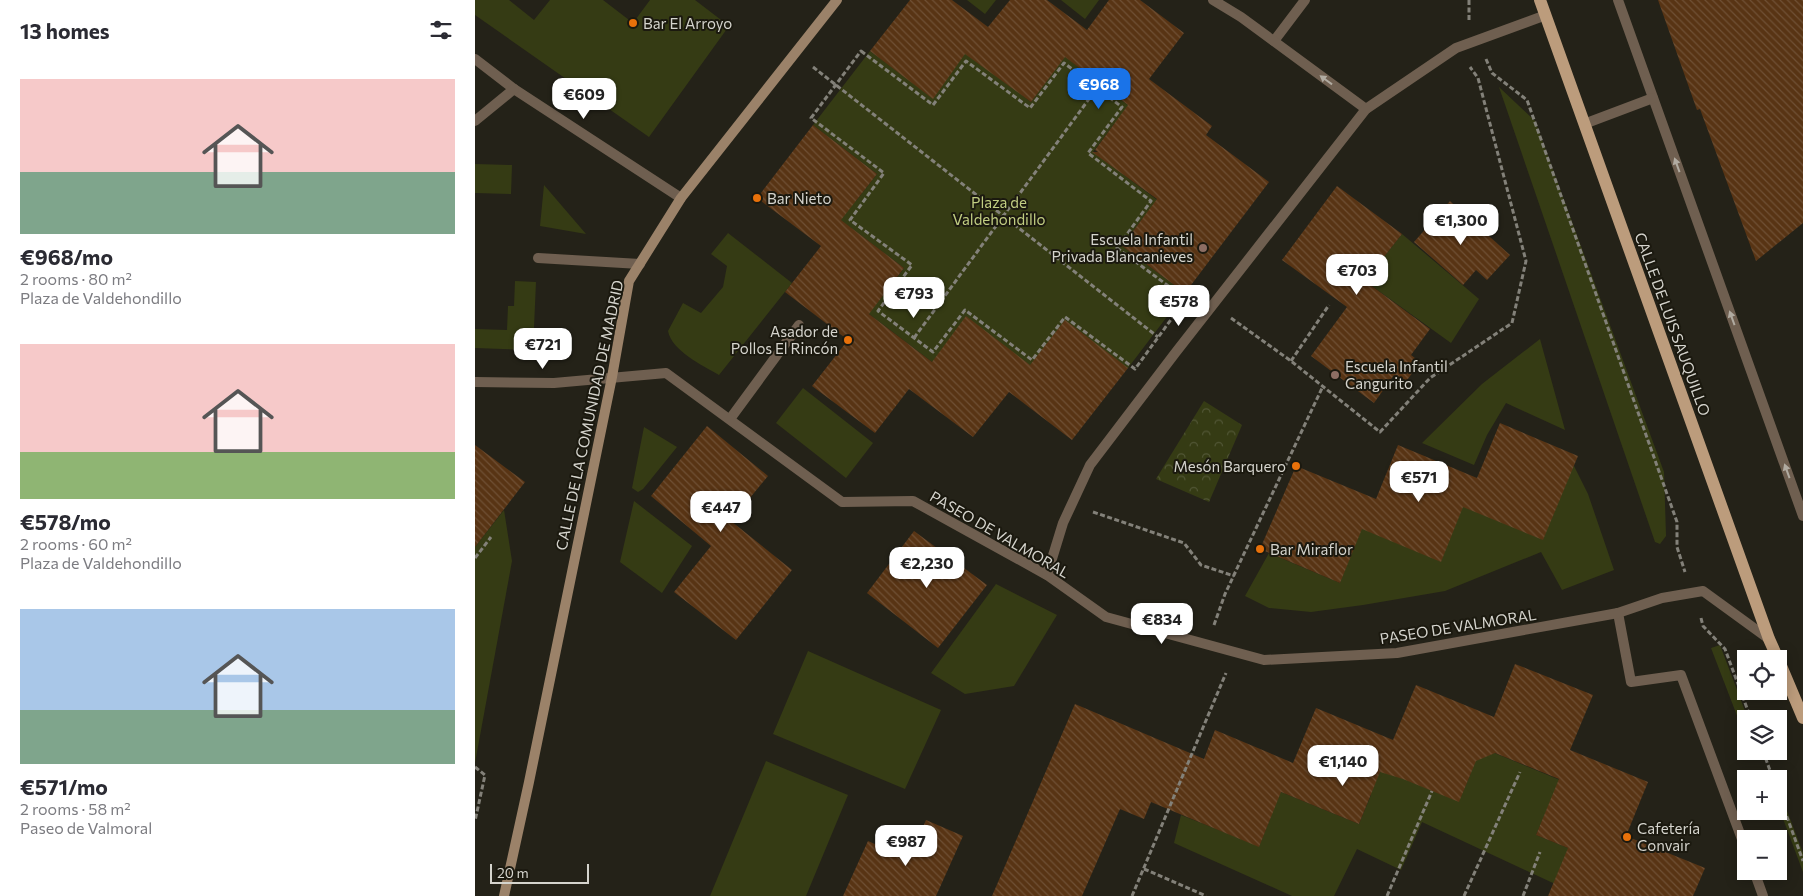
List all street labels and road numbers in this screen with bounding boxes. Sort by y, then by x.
street label: CALLE DE LUIS SAUQUILLO [1631,230,1715,418]
street label: CALLE DE LA COMUNIDAD DE MADRID [552,278,626,552]
street label: PASEO DE VALMORAL [927,487,1073,582]
street label: PASEO DE VALMORAL [1379,605,1538,647]

